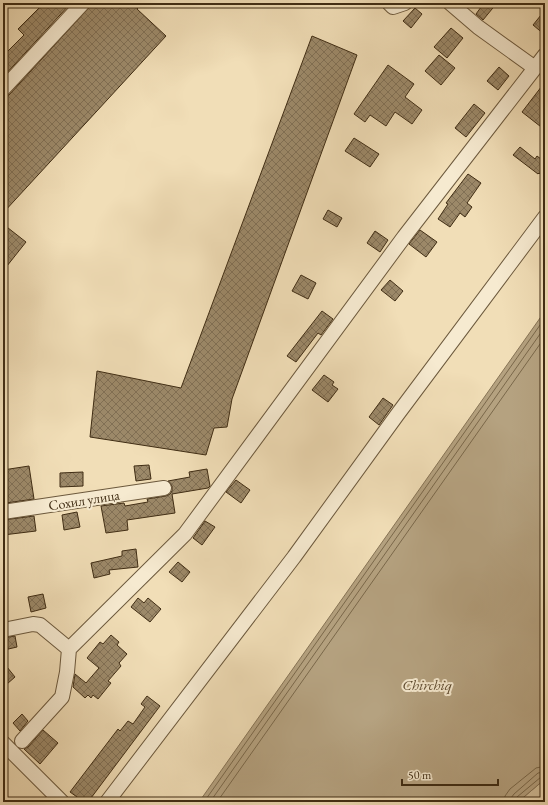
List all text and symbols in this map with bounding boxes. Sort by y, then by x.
street label: Сохил улица [47,485,121,515]
water label: Chirchiq [402,675,452,695]
scale bar [402,761,498,787]
text: 50 m [408,767,432,783]

